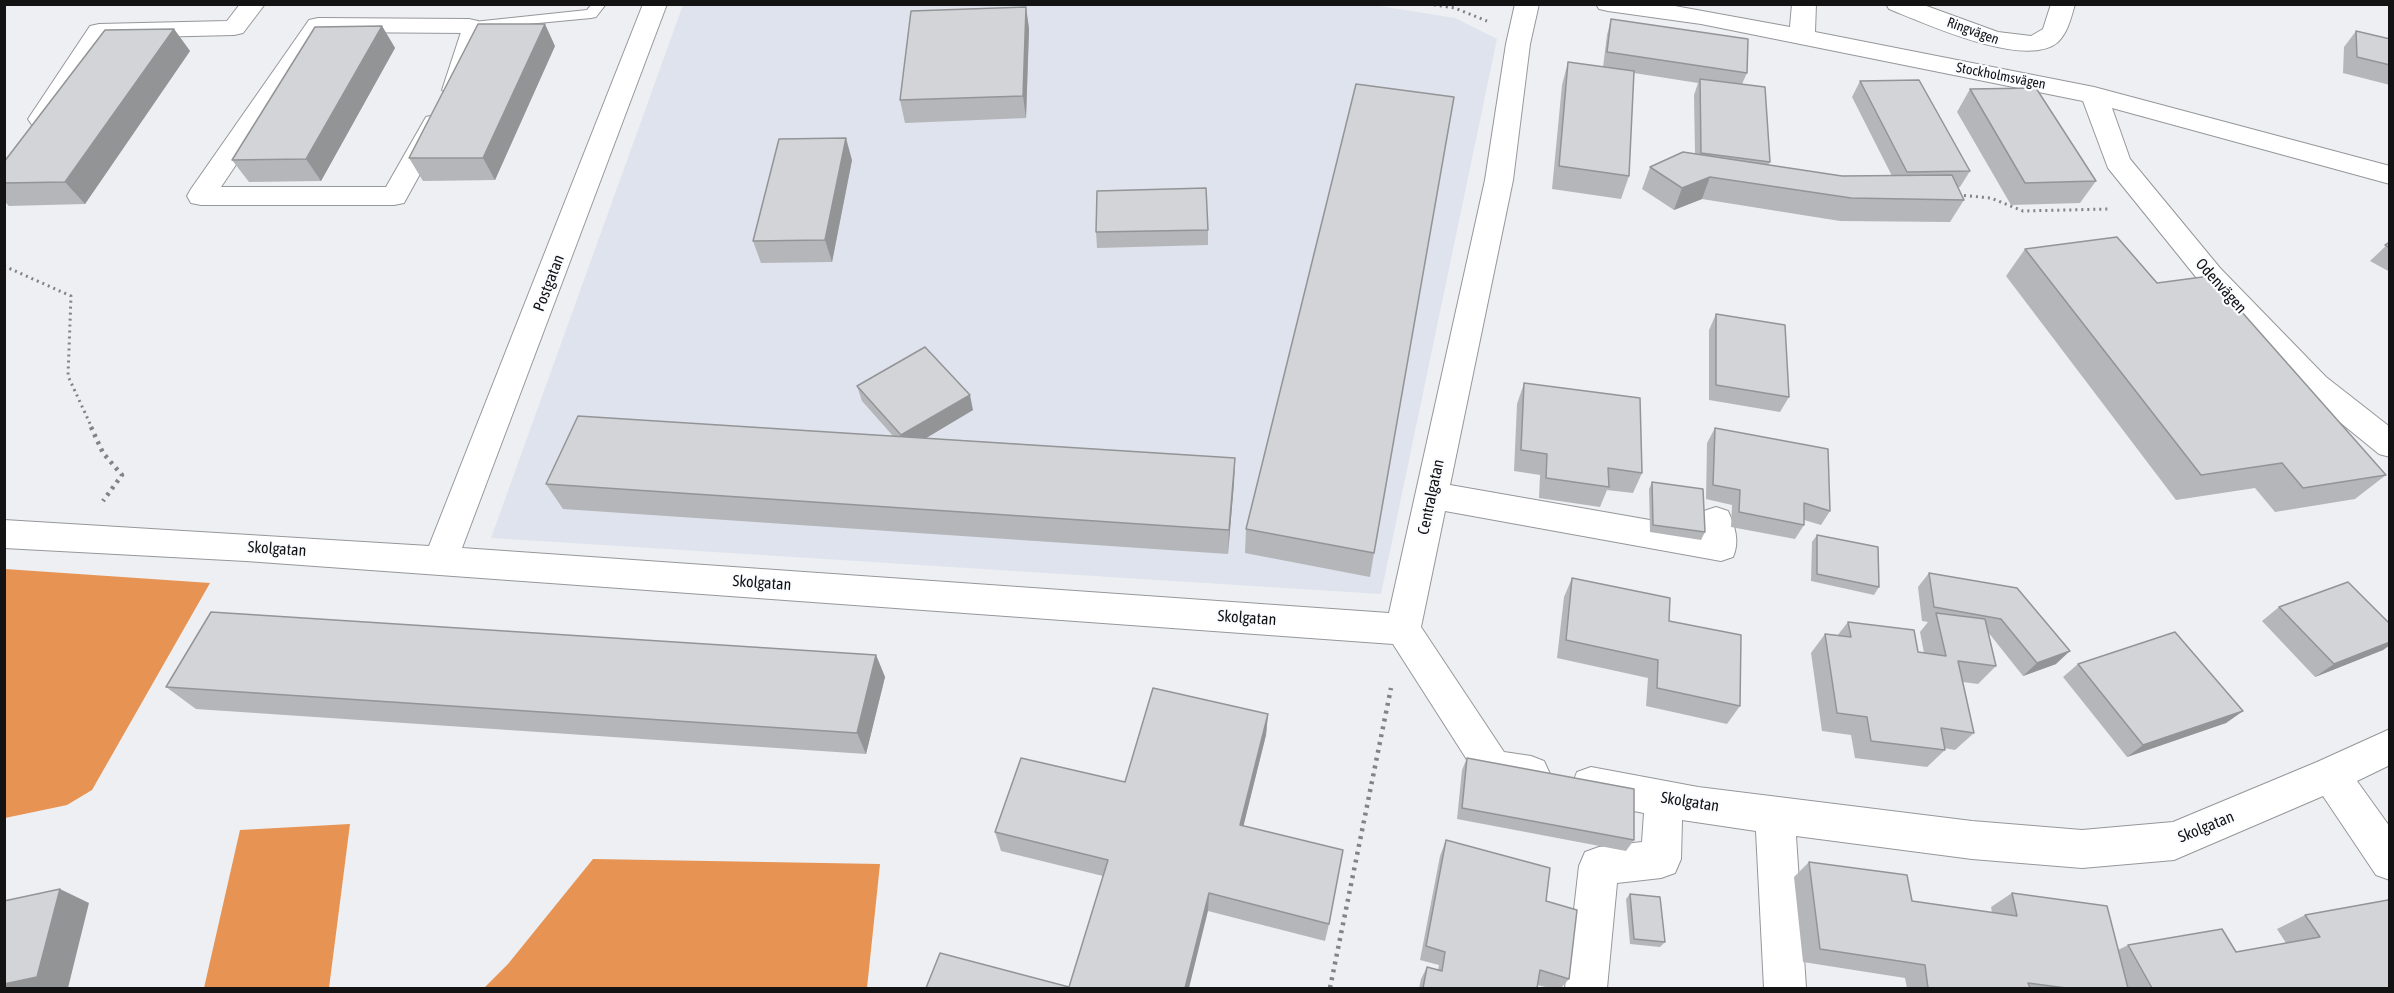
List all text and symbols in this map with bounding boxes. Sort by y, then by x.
street label: Ringvägen [1945,14,2001,48]
street label: Stockholmsvägen [1955,59,2047,93]
street label: Postgatan [529,252,569,314]
street label: Odenvägen [2191,255,2251,317]
street label: Centralgatan [1414,458,1448,536]
street label: Skolgatan [247,537,307,561]
street label: Skolgatan [732,571,792,595]
street label: Skolgatan [1217,606,1277,630]
street label: Skolgatan [1659,788,1721,816]
street label: Skolgatan [2175,807,2237,847]

